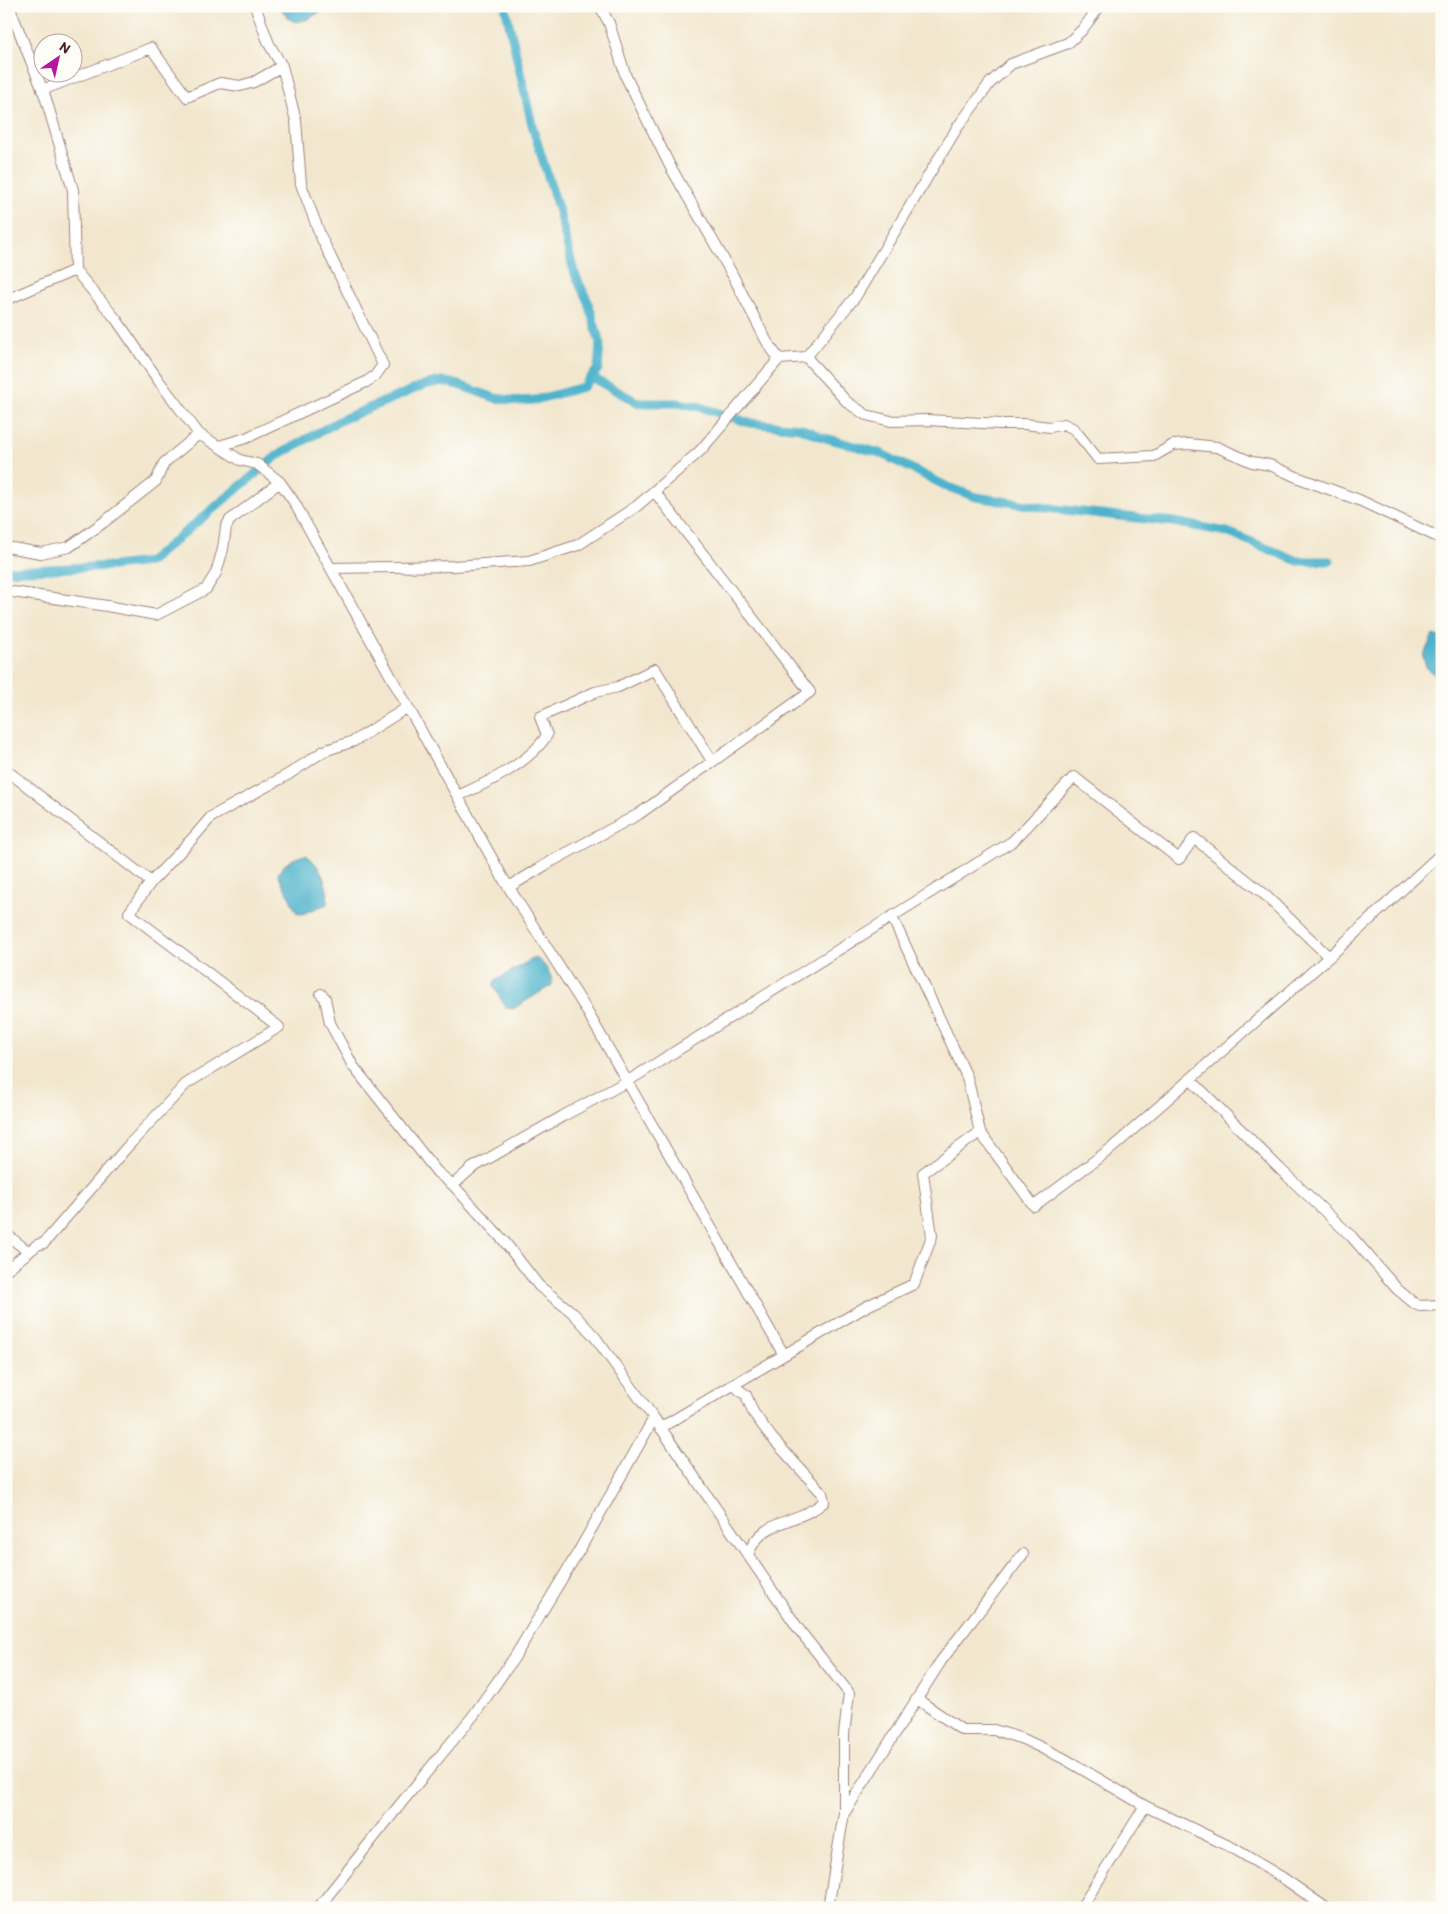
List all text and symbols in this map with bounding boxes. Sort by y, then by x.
north arrow [32,32,82,82]
text: N [56,38,74,57]

